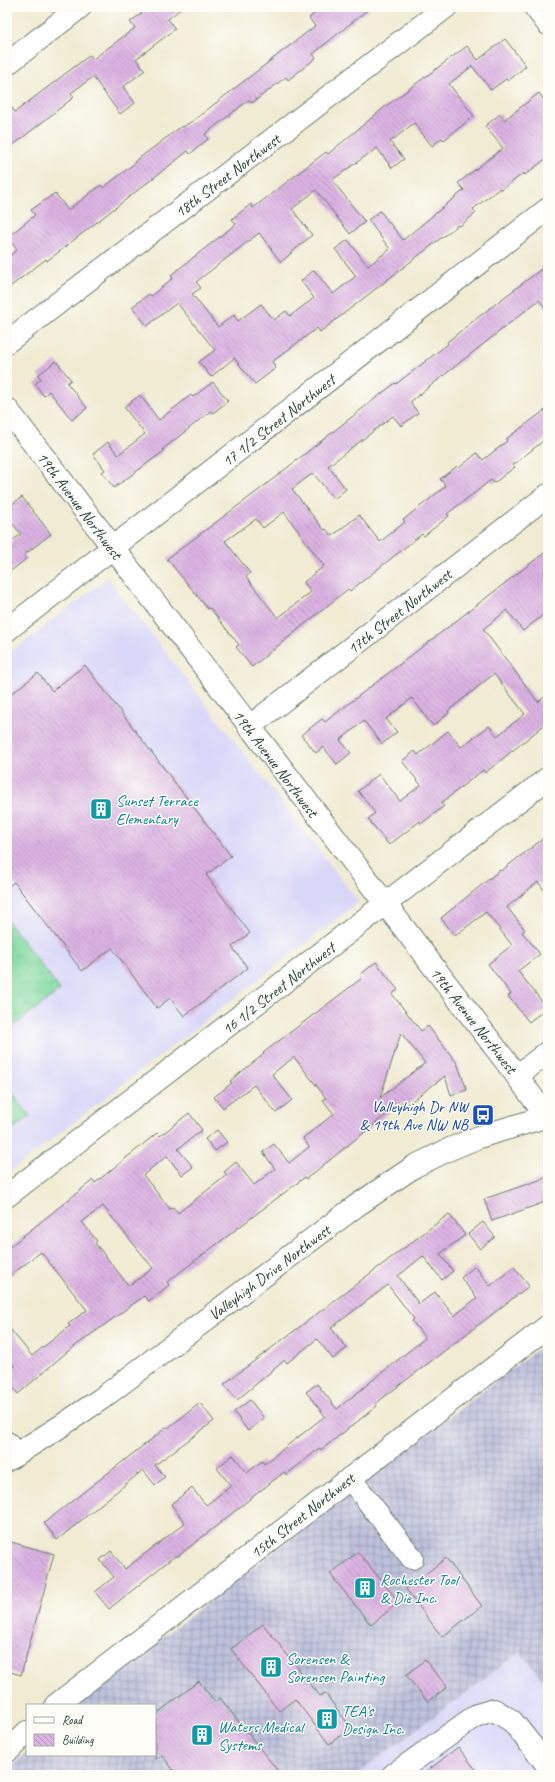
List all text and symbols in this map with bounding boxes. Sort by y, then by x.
street label: 18th Street Northwest [171,129,286,222]
street label: 17 1/2 Street Northwest [218,369,341,471]
street label: 19th Avenue Northwest [32,448,127,565]
street label: 17th Street Northwest [343,564,457,659]
street label: 19th Avenue Northwest [228,706,323,823]
place label: Sunset Terrace Elementary [116,791,199,829]
building icon: Sunset Terrace Elementary [88,796,114,822]
street label: 16 1/2 Street Northwest [218,937,341,1039]
street label: 19th Avenue Northwest [425,963,522,1079]
place label: Valleyhigh Dr NW & 19th Ave NW NB [360,1097,470,1135]
bus stop icon: Valleyhigh Dr NW & 19th Ave NW NB [470,1102,496,1128]
street label: Valleyhigh Drive Northwest [205,1219,336,1325]
street label: 15th Street Northwest [246,1468,360,1563]
place label: Rochester Tool & Die Inc. [380,1570,461,1608]
building icon: Rochester Tool & Die Inc. [352,1575,378,1601]
place label: Sorensen & Sorensen Painting [286,1649,386,1687]
building icon: Sorensen & Sorensen Painting [258,1654,284,1680]
place label: TEA's Design Inc. [342,1701,405,1739]
legend [26,1704,156,1756]
building icon: TEA's Design Inc. [314,1706,340,1732]
text: Road [62,1712,84,1728]
place label: Waters Medical Systems [218,1717,306,1755]
building icon: Waters Medical Systems [189,1722,215,1748]
text: Building [62,1732,94,1748]

